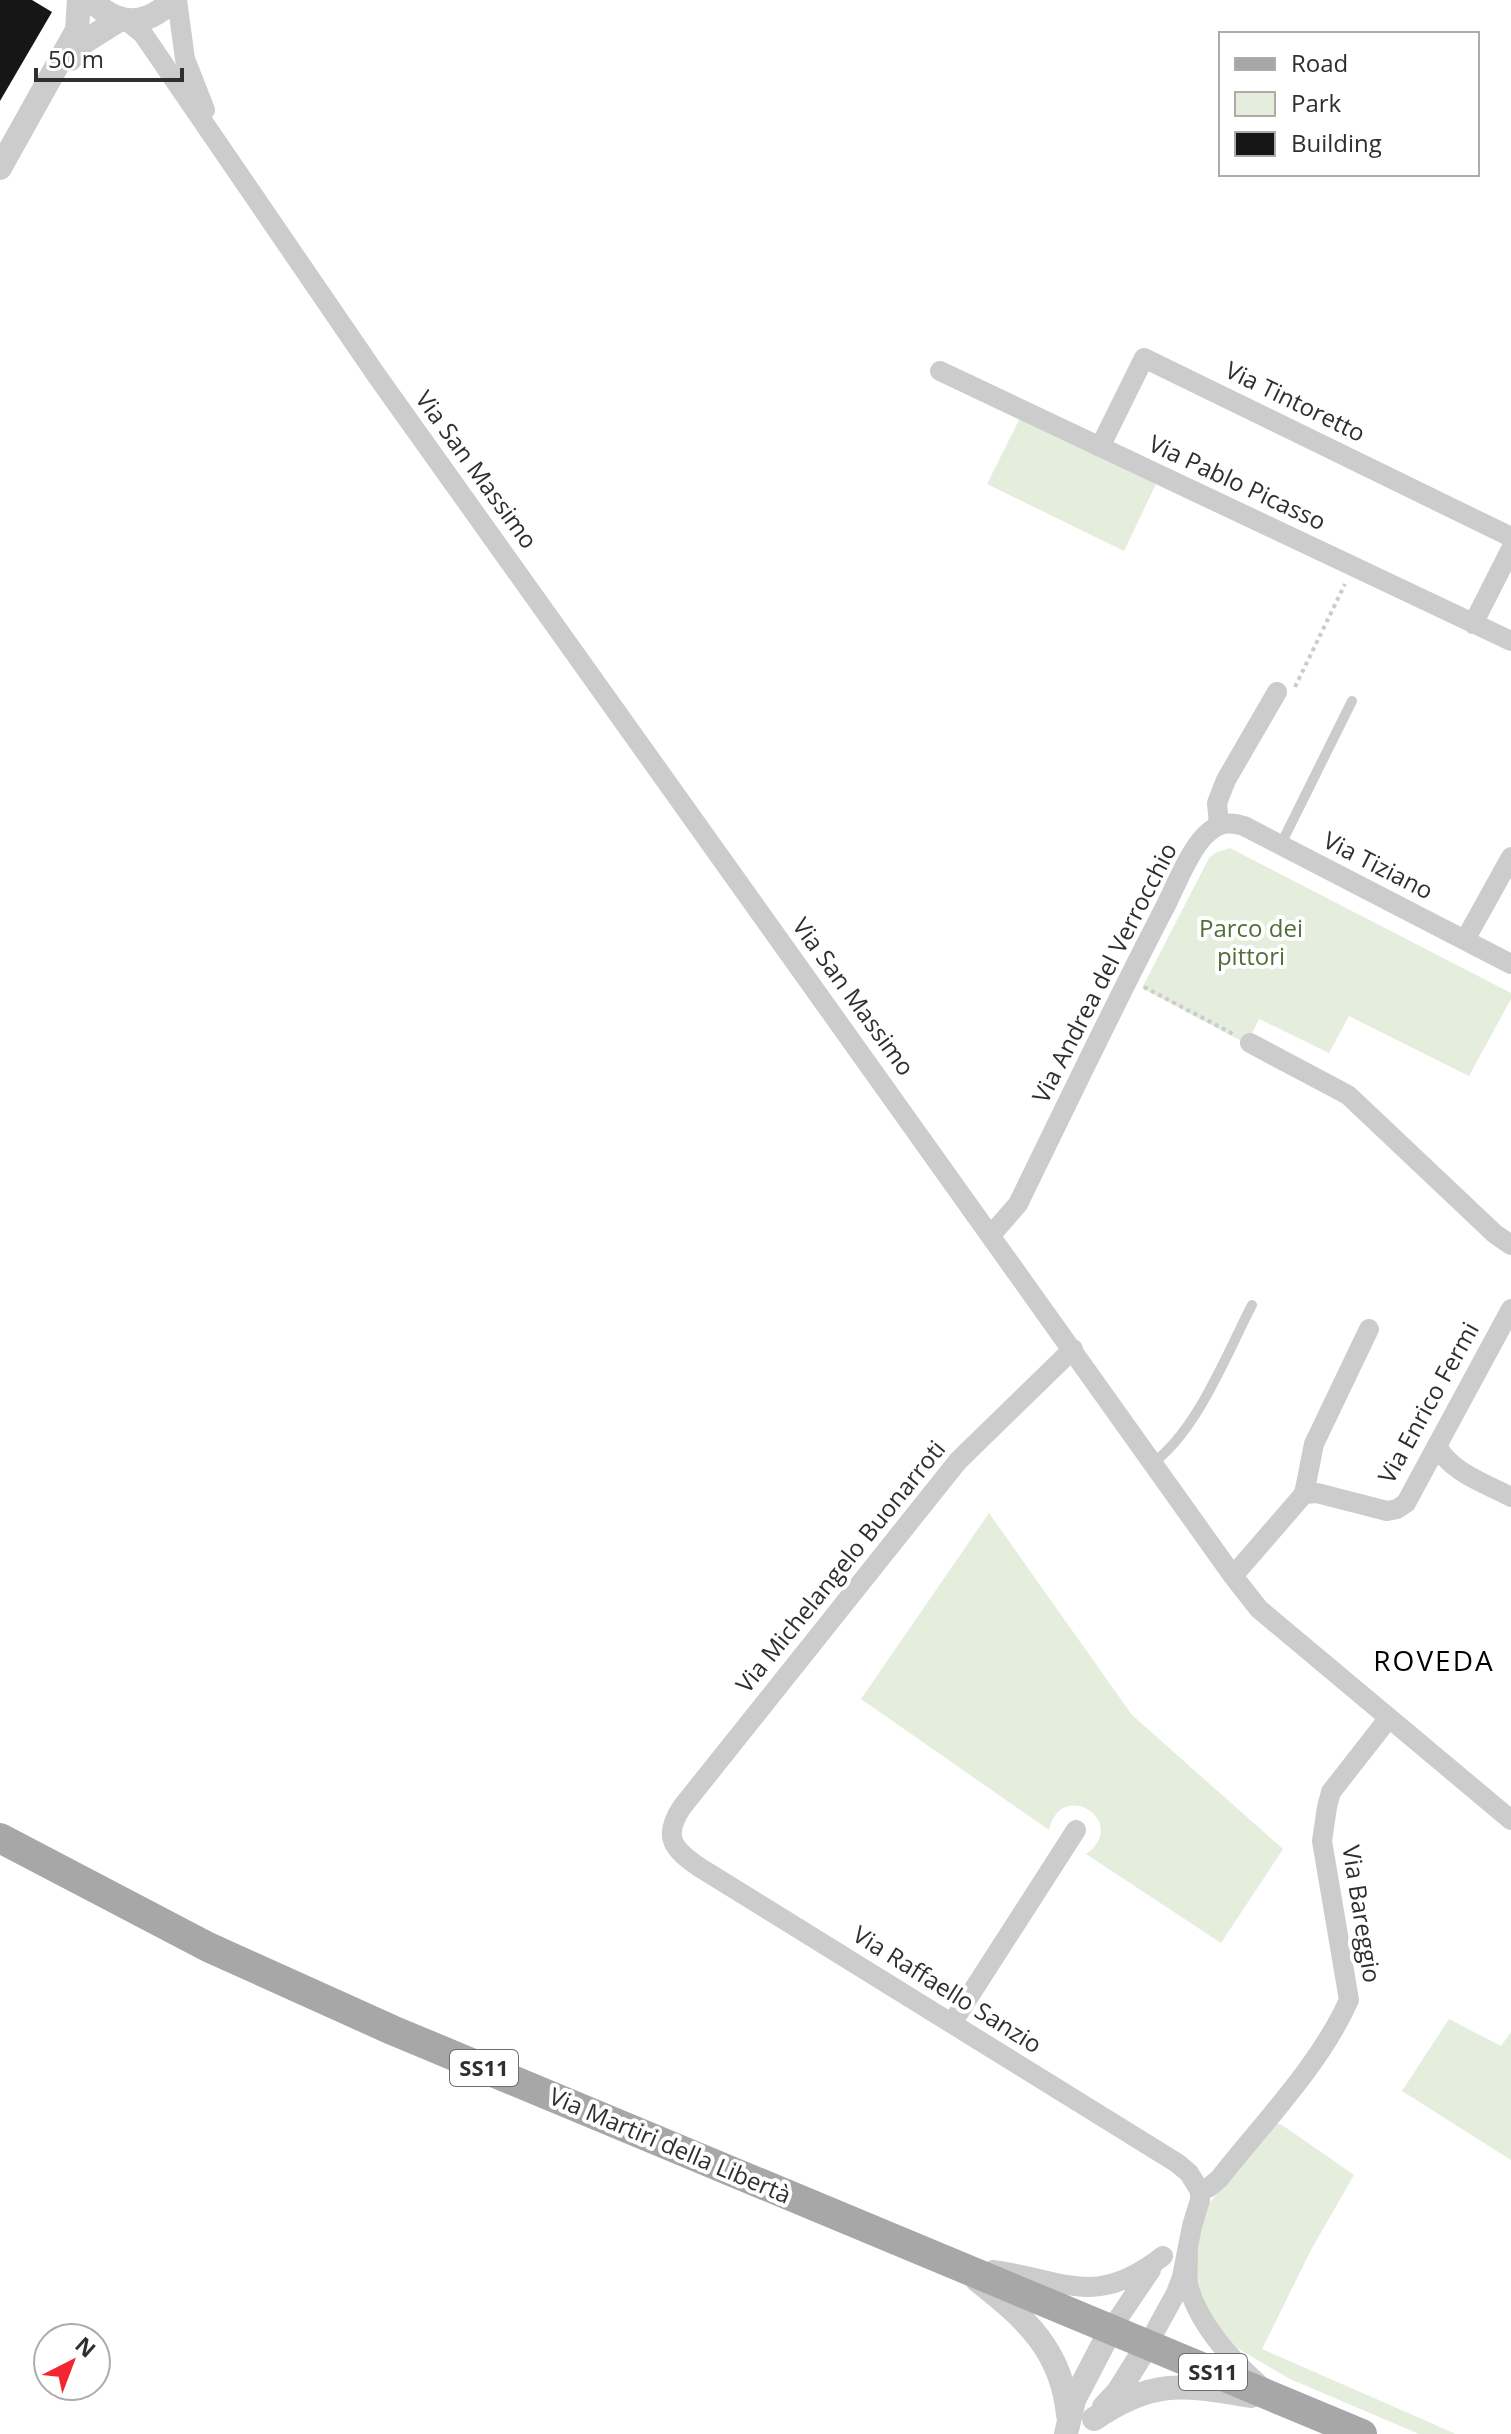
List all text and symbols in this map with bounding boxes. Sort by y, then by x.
scale bar [36,32,182,82]
legend [1219,32,1479,176]
text: 50 m [48,42,104,75]
text: Road [1291,46,1348,79]
text: Park [1291,86,1342,119]
text: Building [1291,126,1382,159]
street label: Via Tintoretto [1220,353,1371,449]
street label: Via San Massimo [409,383,546,555]
street label: Via Pablo Picasso [1144,426,1332,537]
street label: Via Tiziano [1318,823,1439,906]
street label: Via Andrea del Verrocchio [1024,837,1184,1108]
street label: Via San Massimo [786,910,923,1082]
park label: Parco dei pittori [1199,911,1303,972]
street label: Via Enrico Fermi [1370,1316,1486,1489]
street label: Via Michelangelo Buonarroti [728,1433,952,1699]
district label: ROVEDA [1373,1641,1495,1679]
street label: Via Bareggio [1335,1843,1390,1985]
street label: Via Raffaello Sanzio [847,1917,1048,2060]
road number: SS11 [450,2050,518,2086]
street label: Via Martiri della Libertà [545,2079,797,2211]
north arrow [32,2322,112,2402]
text: N [69,2329,103,2364]
road number: SS11 [1179,2354,1247,2390]

